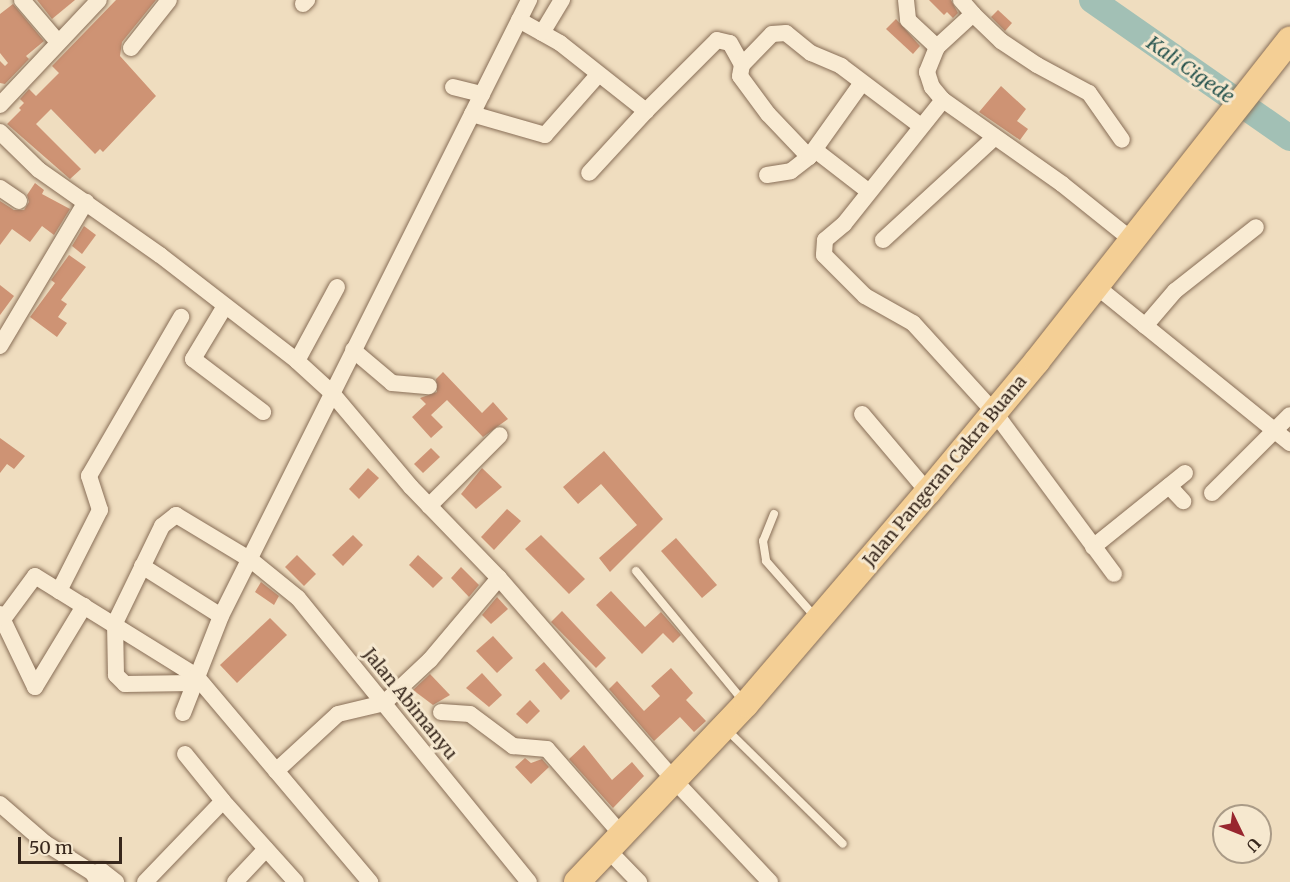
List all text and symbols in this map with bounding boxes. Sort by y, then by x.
water label: Kali Cigede [1142,30,1240,108]
street label: Jalan Pangeran Cakra Buana [859,371,1031,571]
street label: Jalan Abimanyu [358,644,462,764]
north arrow [1212,804,1272,864]
scale bar [21,825,124,863]
text: U [1242,834,1265,856]
text: 50 m [29,836,73,859]

